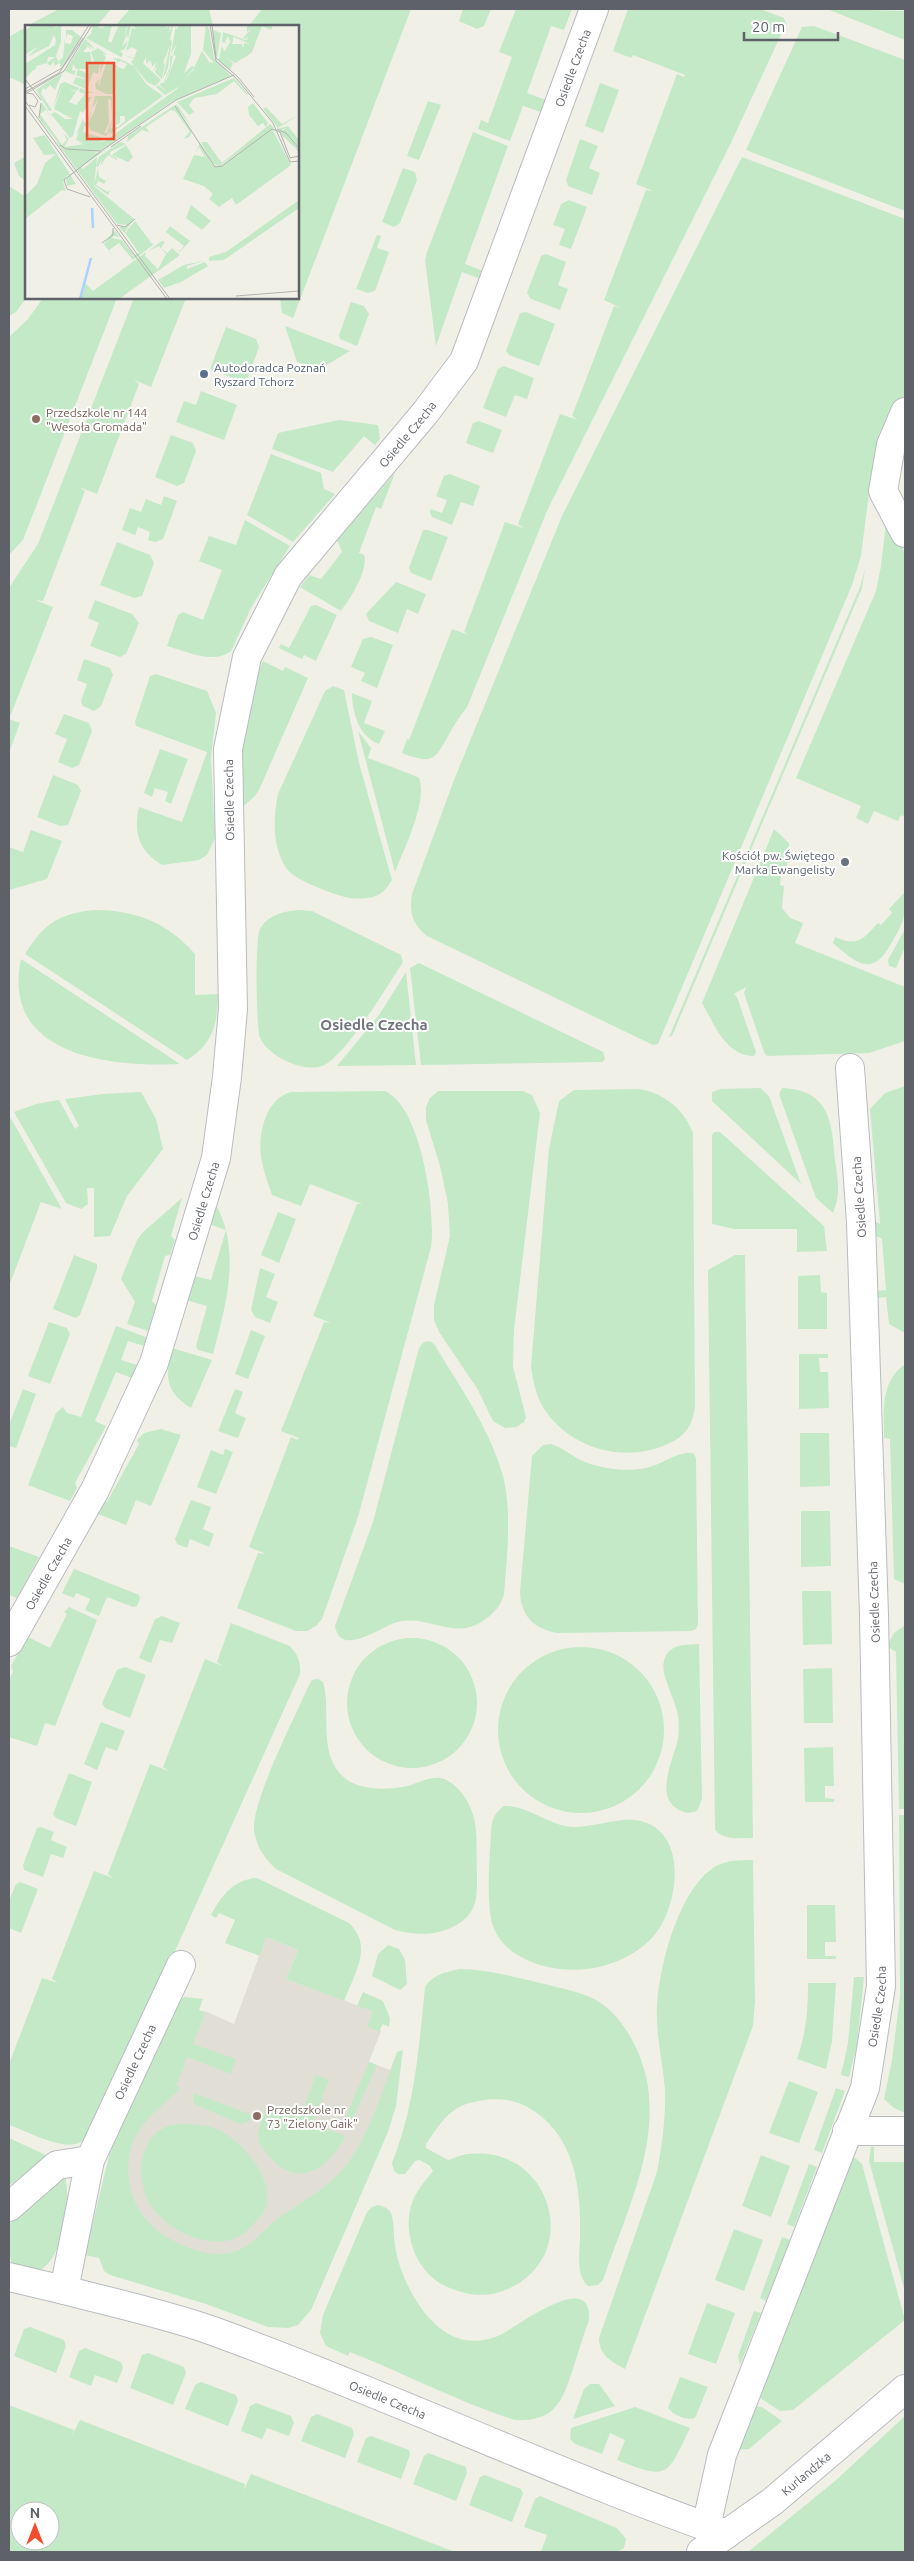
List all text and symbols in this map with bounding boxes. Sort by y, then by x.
scale bar [744,10,838,42]
text: 20 m [752,18,785,35]
inset map [25,25,299,299]
street label: Osiedle Czecha [552,27,592,108]
place label: Autodoradca Poznań Ryszard Tchorz [214,361,326,388]
marker: Autodoradca Poznań Ryszard Tchorz [198,368,210,380]
street label: Osiedle Czecha [376,398,438,470]
place label: Przedszkole nr 144 "Wesoła Gromada" [46,406,148,433]
marker: Przedszkole nr 144 "Wesoła Gromada" [30,413,42,425]
street label: Osiedle Czecha [222,759,236,841]
place label: Kościół pw. Świętego Marka Ewangelisty [722,849,835,876]
marker: Kościół pw. Świętego Marka Ewangelisty [839,856,851,868]
district label: Osiedle Czecha [320,1016,428,1033]
street label: Osiedle Czecha [850,1156,868,1238]
street label: Osiedle Czecha [185,1160,221,1242]
street label: Osiedle Czecha [22,1534,74,1612]
street label: Osiedle Czecha [866,1561,882,1643]
street label: Osiedle Czecha [865,1966,888,2048]
street label: Osiedle Czecha [112,2022,158,2102]
place label: Przedszkole nr 73 "Zielony Gaik" [267,2103,358,2130]
marker: Przedszkole nr 73 "Zielony Gaik" [251,2110,263,2122]
street label: Osiedle Czecha [348,2378,428,2421]
street label: Kurlandzka [779,2449,833,2498]
north arrow [10,2501,60,2551]
text: N [30,2505,40,2521]

